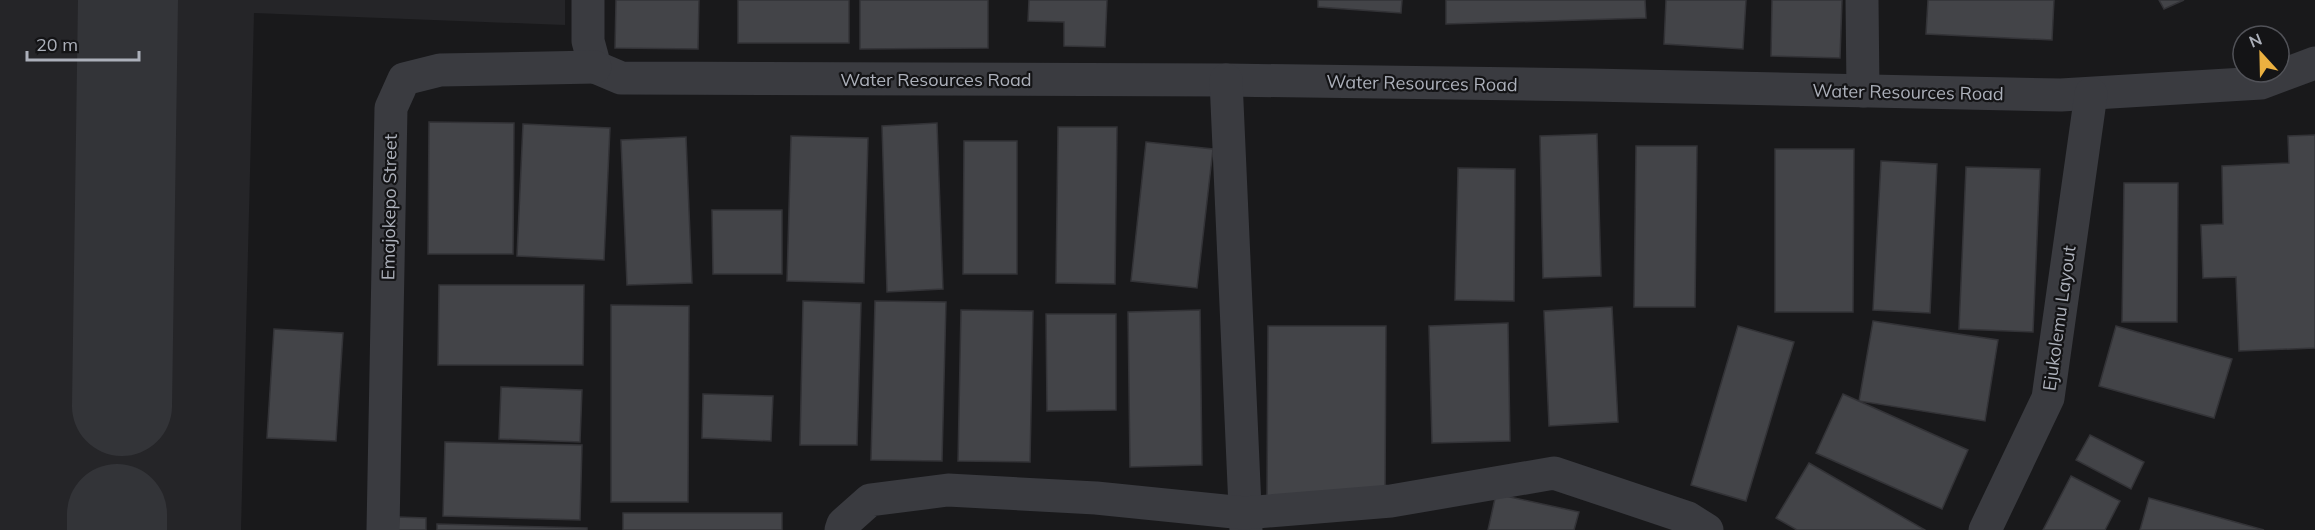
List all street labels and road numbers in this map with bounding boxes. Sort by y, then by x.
street label: Water Resources Road [840,68,1032,91]
street label: Water Resources Road [1326,70,1518,96]
street label: Water Resources Road [1812,79,2004,105]
street label: Emajokepo Street [376,134,402,280]
street label: Ejukolemu Layout [2037,244,2081,392]

